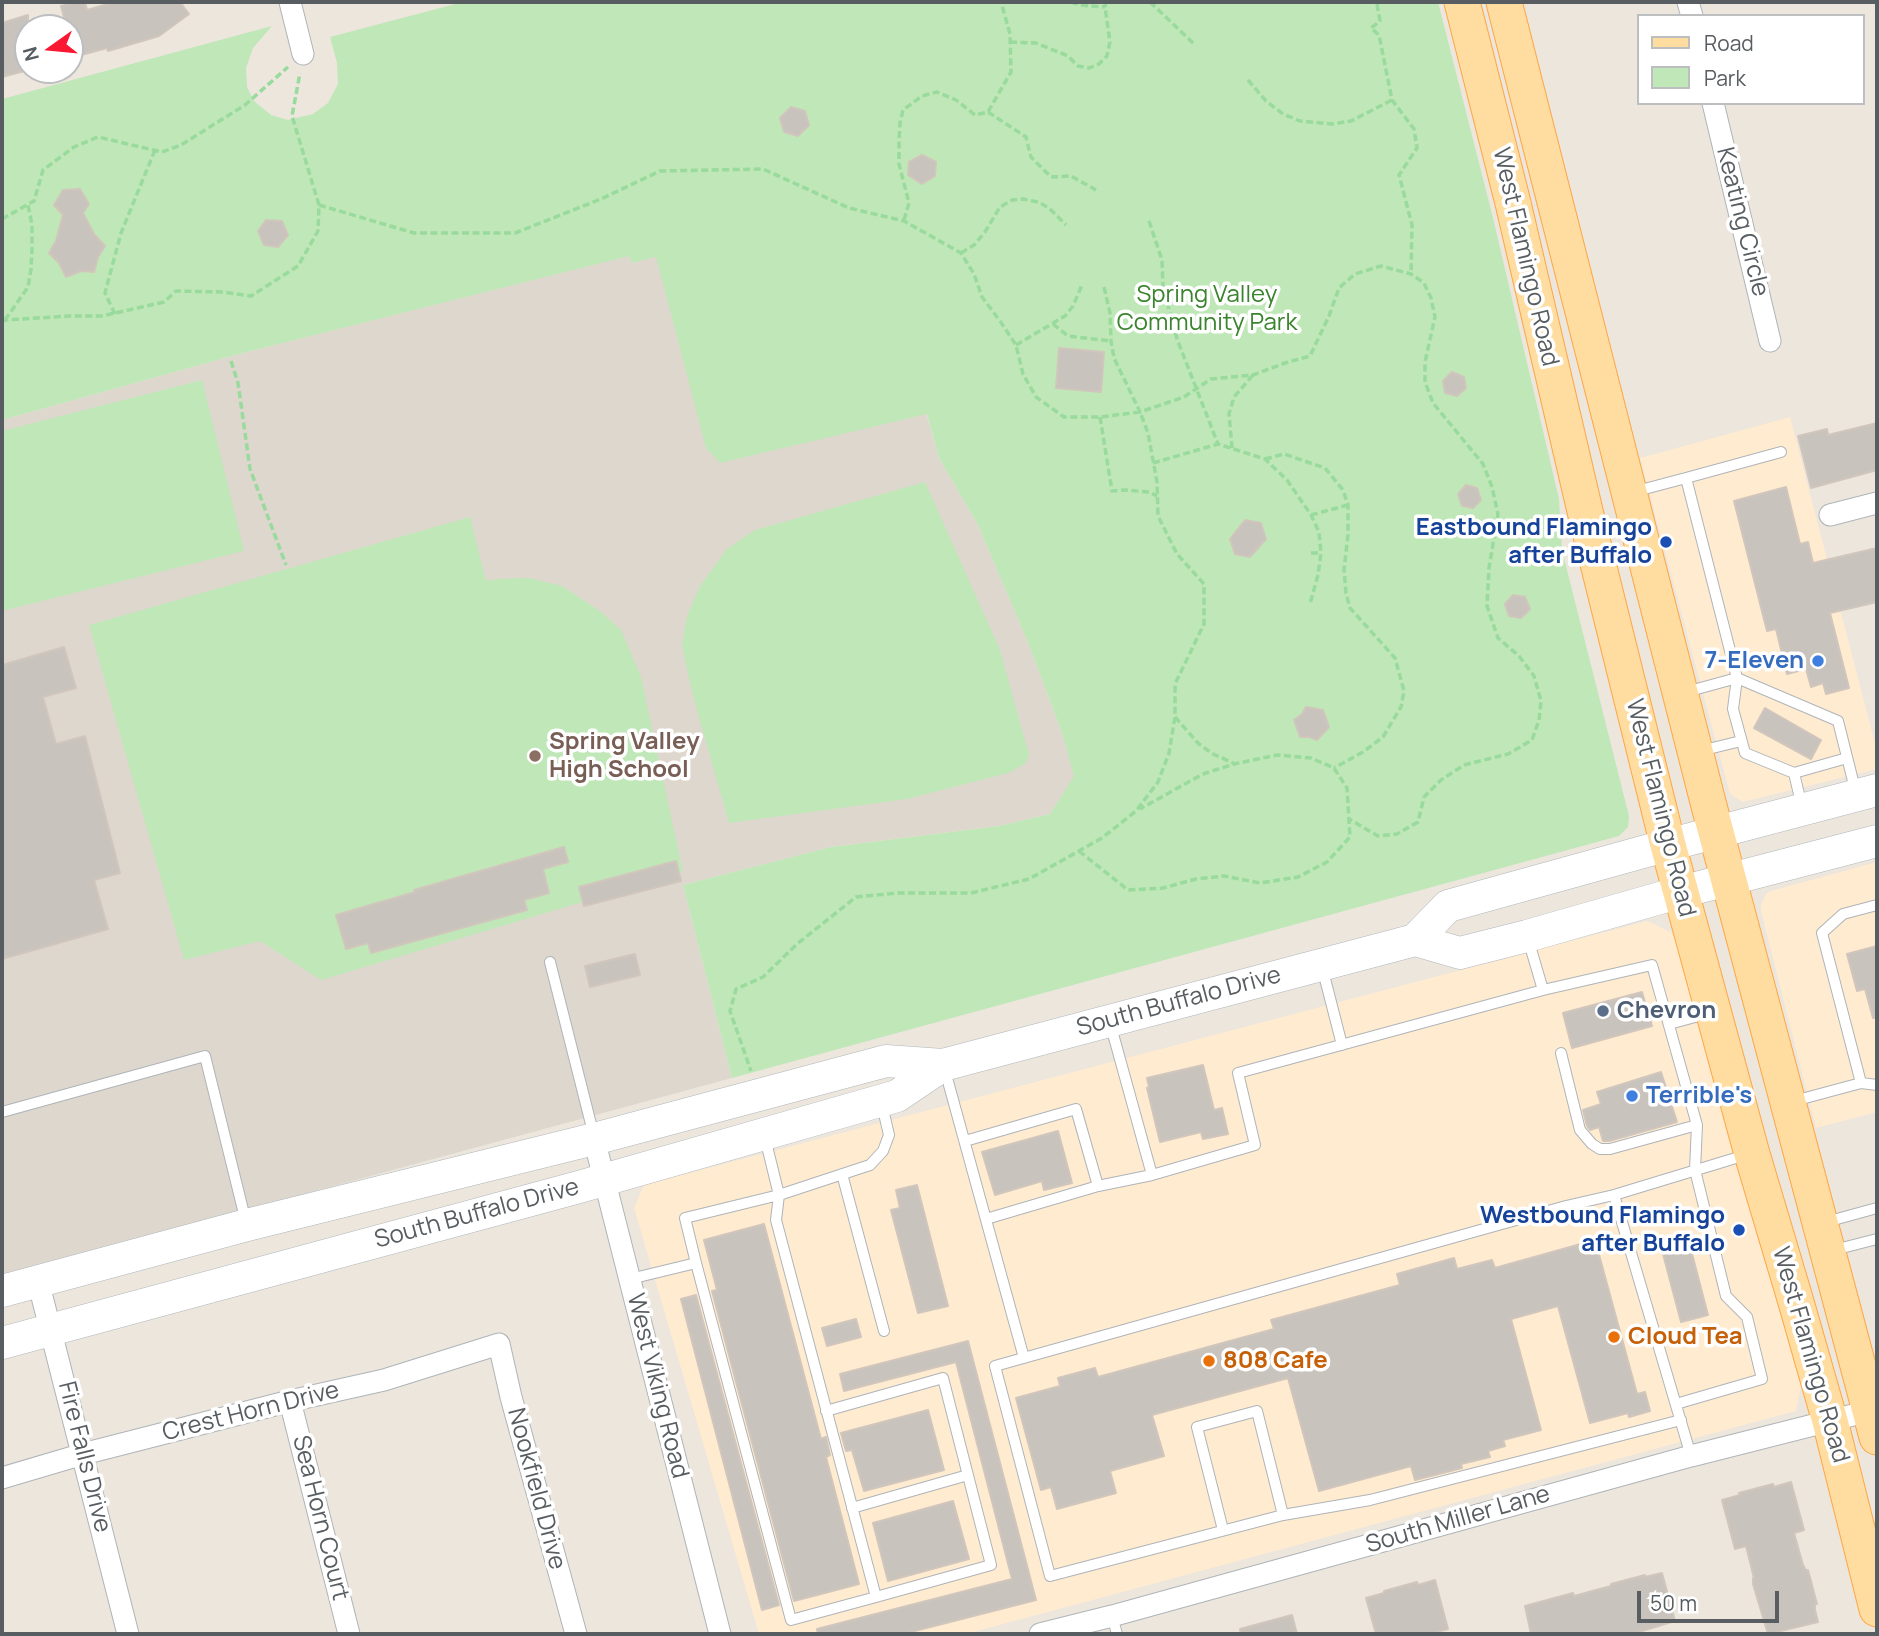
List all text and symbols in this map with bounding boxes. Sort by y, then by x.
north arrow [14,14,84,84]
legend [1638,14,1865,105]
text: Road [1704,29,1754,57]
text: N [16,44,45,64]
text: Park [1704,64,1746,92]
street label: Keating Circle [1710,144,1774,300]
street label: West Flamingo Road [1486,145,1564,369]
park label: Spring Valley Community Park [1117,281,1297,337]
place label: Eastbound Flamingo after Buffalo [1416,514,1652,570]
marker: Eastbound Flamingo after Buffalo [1658,534,1674,550]
place label: 7-Eleven [1705,647,1804,675]
marker: 7-Eleven [1810,653,1826,669]
street label: West Flamingo Road [1619,696,1701,920]
place label: Spring Valley High School [549,728,700,784]
marker: Spring Valley High School [527,748,543,764]
street label: South Buffalo Drive [1074,961,1284,1043]
place label: Chevron [1617,997,1716,1025]
marker: Chevron [1595,1003,1611,1019]
place label: Terrible's [1646,1082,1752,1110]
marker: Terrible's [1624,1088,1640,1104]
street label: South Buffalo Drive [372,1173,582,1255]
place label: Westbound Flamingo after Buffalo [1480,1202,1725,1258]
marker: Westbound Flamingo after Buffalo [1731,1222,1747,1238]
street label: West Flamingo Road [1765,1244,1855,1466]
street label: West Viking Road [620,1291,694,1481]
place label: Cloud Tea [1628,1323,1743,1351]
marker: Cloud Tea [1606,1329,1622,1345]
place label: 808 Cafe [1223,1347,1328,1375]
marker: 808 Cafe [1201,1353,1217,1369]
street label: Crest Horn Drive [160,1376,342,1448]
street label: Fire Falls Drive [51,1379,117,1535]
street label: Nookfield Drive [501,1405,571,1573]
street label: Sea Horn Court [286,1433,354,1603]
street label: South Miller Lane [1363,1480,1553,1560]
scale bar [1641,1576,1783,1620]
text: 50 m [1650,1589,1697,1617]

